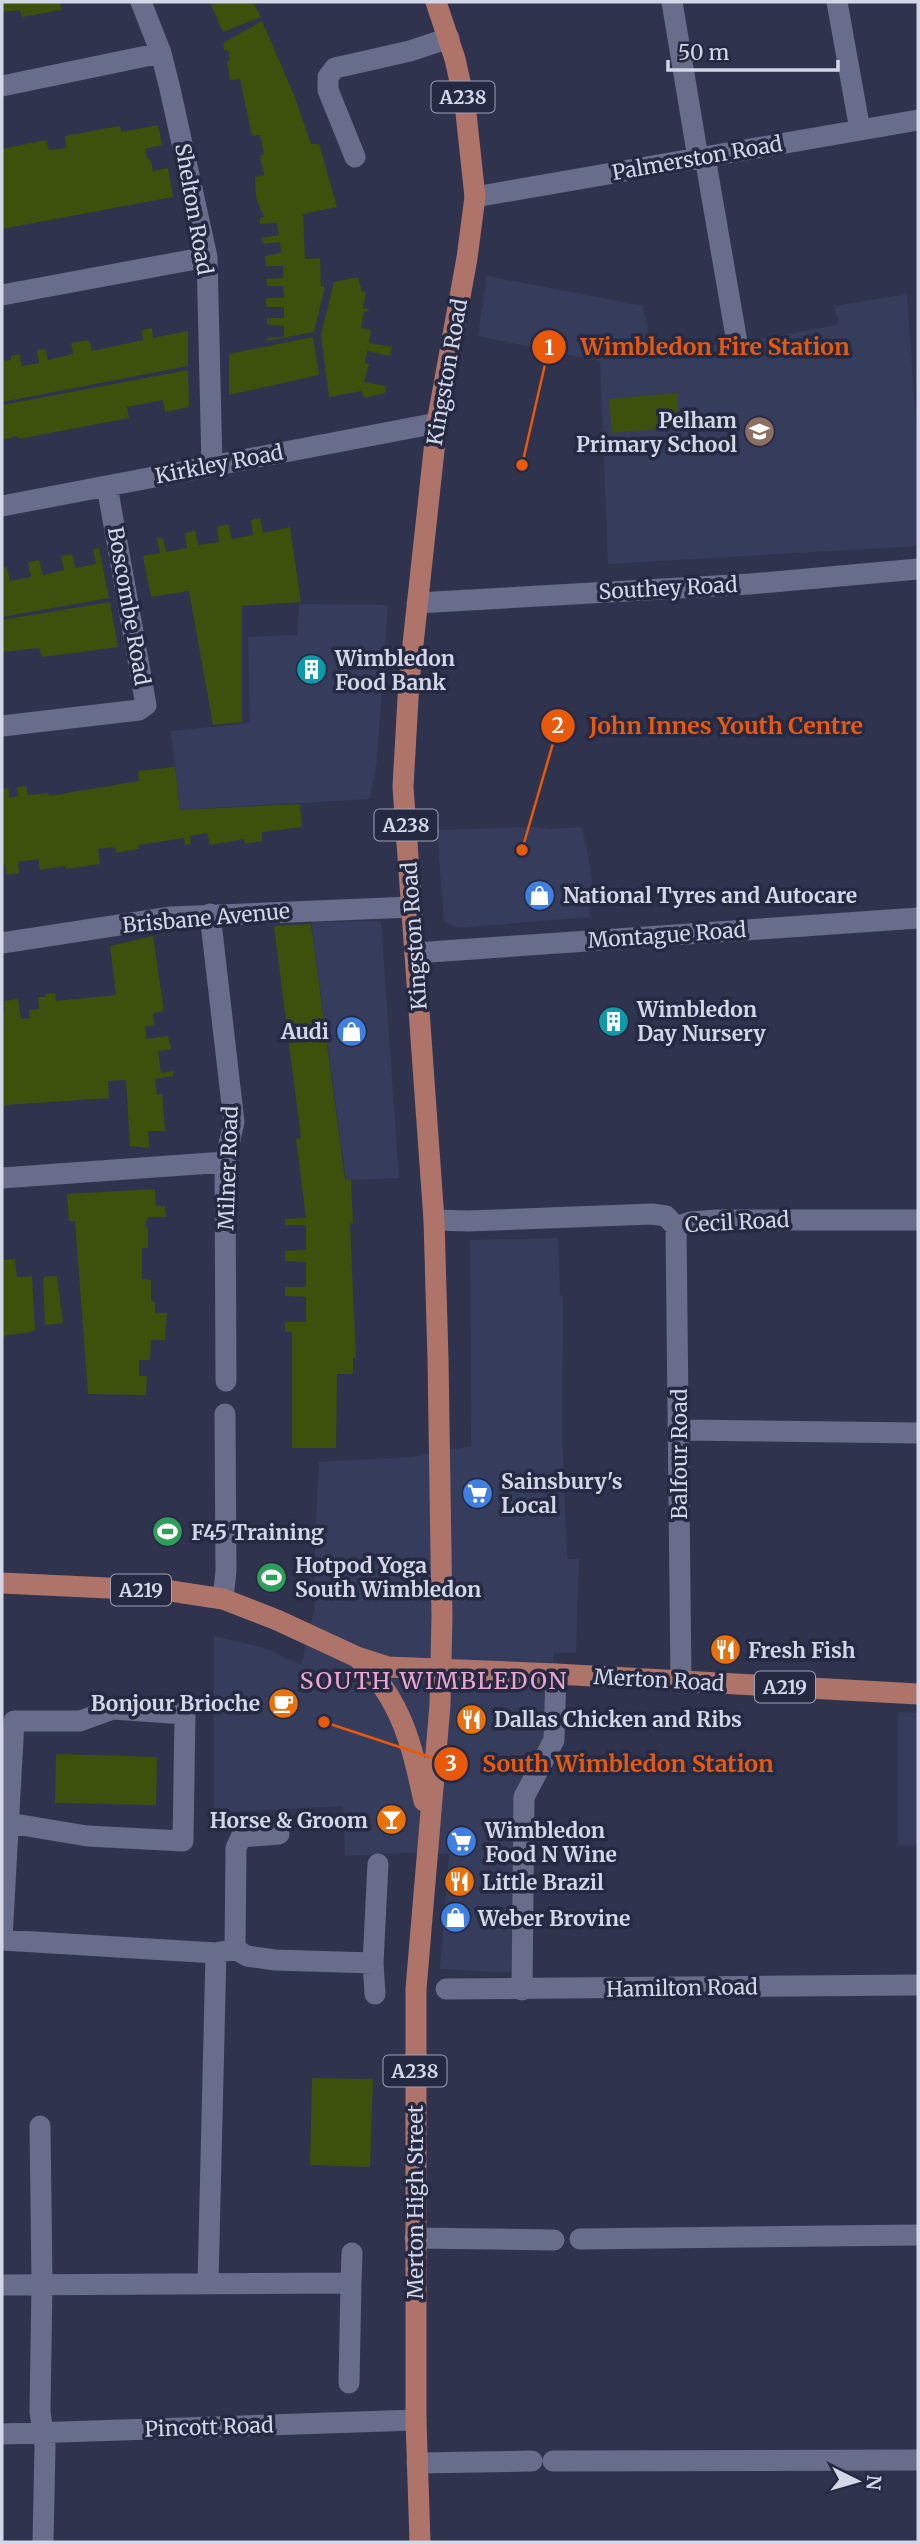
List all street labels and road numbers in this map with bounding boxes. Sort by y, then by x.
road number: A238 [432,82,494,113]
street label: Palmerston Road [610,130,785,186]
street label: Shelton Road [169,141,219,277]
street label: Kingston Road [421,296,473,447]
street label: Kirkley Road [153,438,286,490]
street label: Boscombe Road [102,525,156,688]
street label: Southey Road [598,571,738,605]
road number: A238 [374,810,438,840]
street label: Kingston Road [395,861,433,1011]
street label: Brisbane Avenue [121,897,291,939]
street label: Montague Road [587,916,748,954]
street label: Milner Road [212,1105,244,1231]
street label: Cecil Road [684,1206,790,1238]
street label: Balfour Road [666,1388,693,1519]
road number: A219 [111,1574,171,1606]
street label: Merton Road [593,1663,725,1697]
road number: A219 [755,1672,815,1702]
street label: Hamilton Road [606,1973,758,2003]
road number: A238 [384,2056,446,2086]
street label: Merton High Street [402,2105,429,2299]
street label: Pincott Road [144,2411,274,2443]

